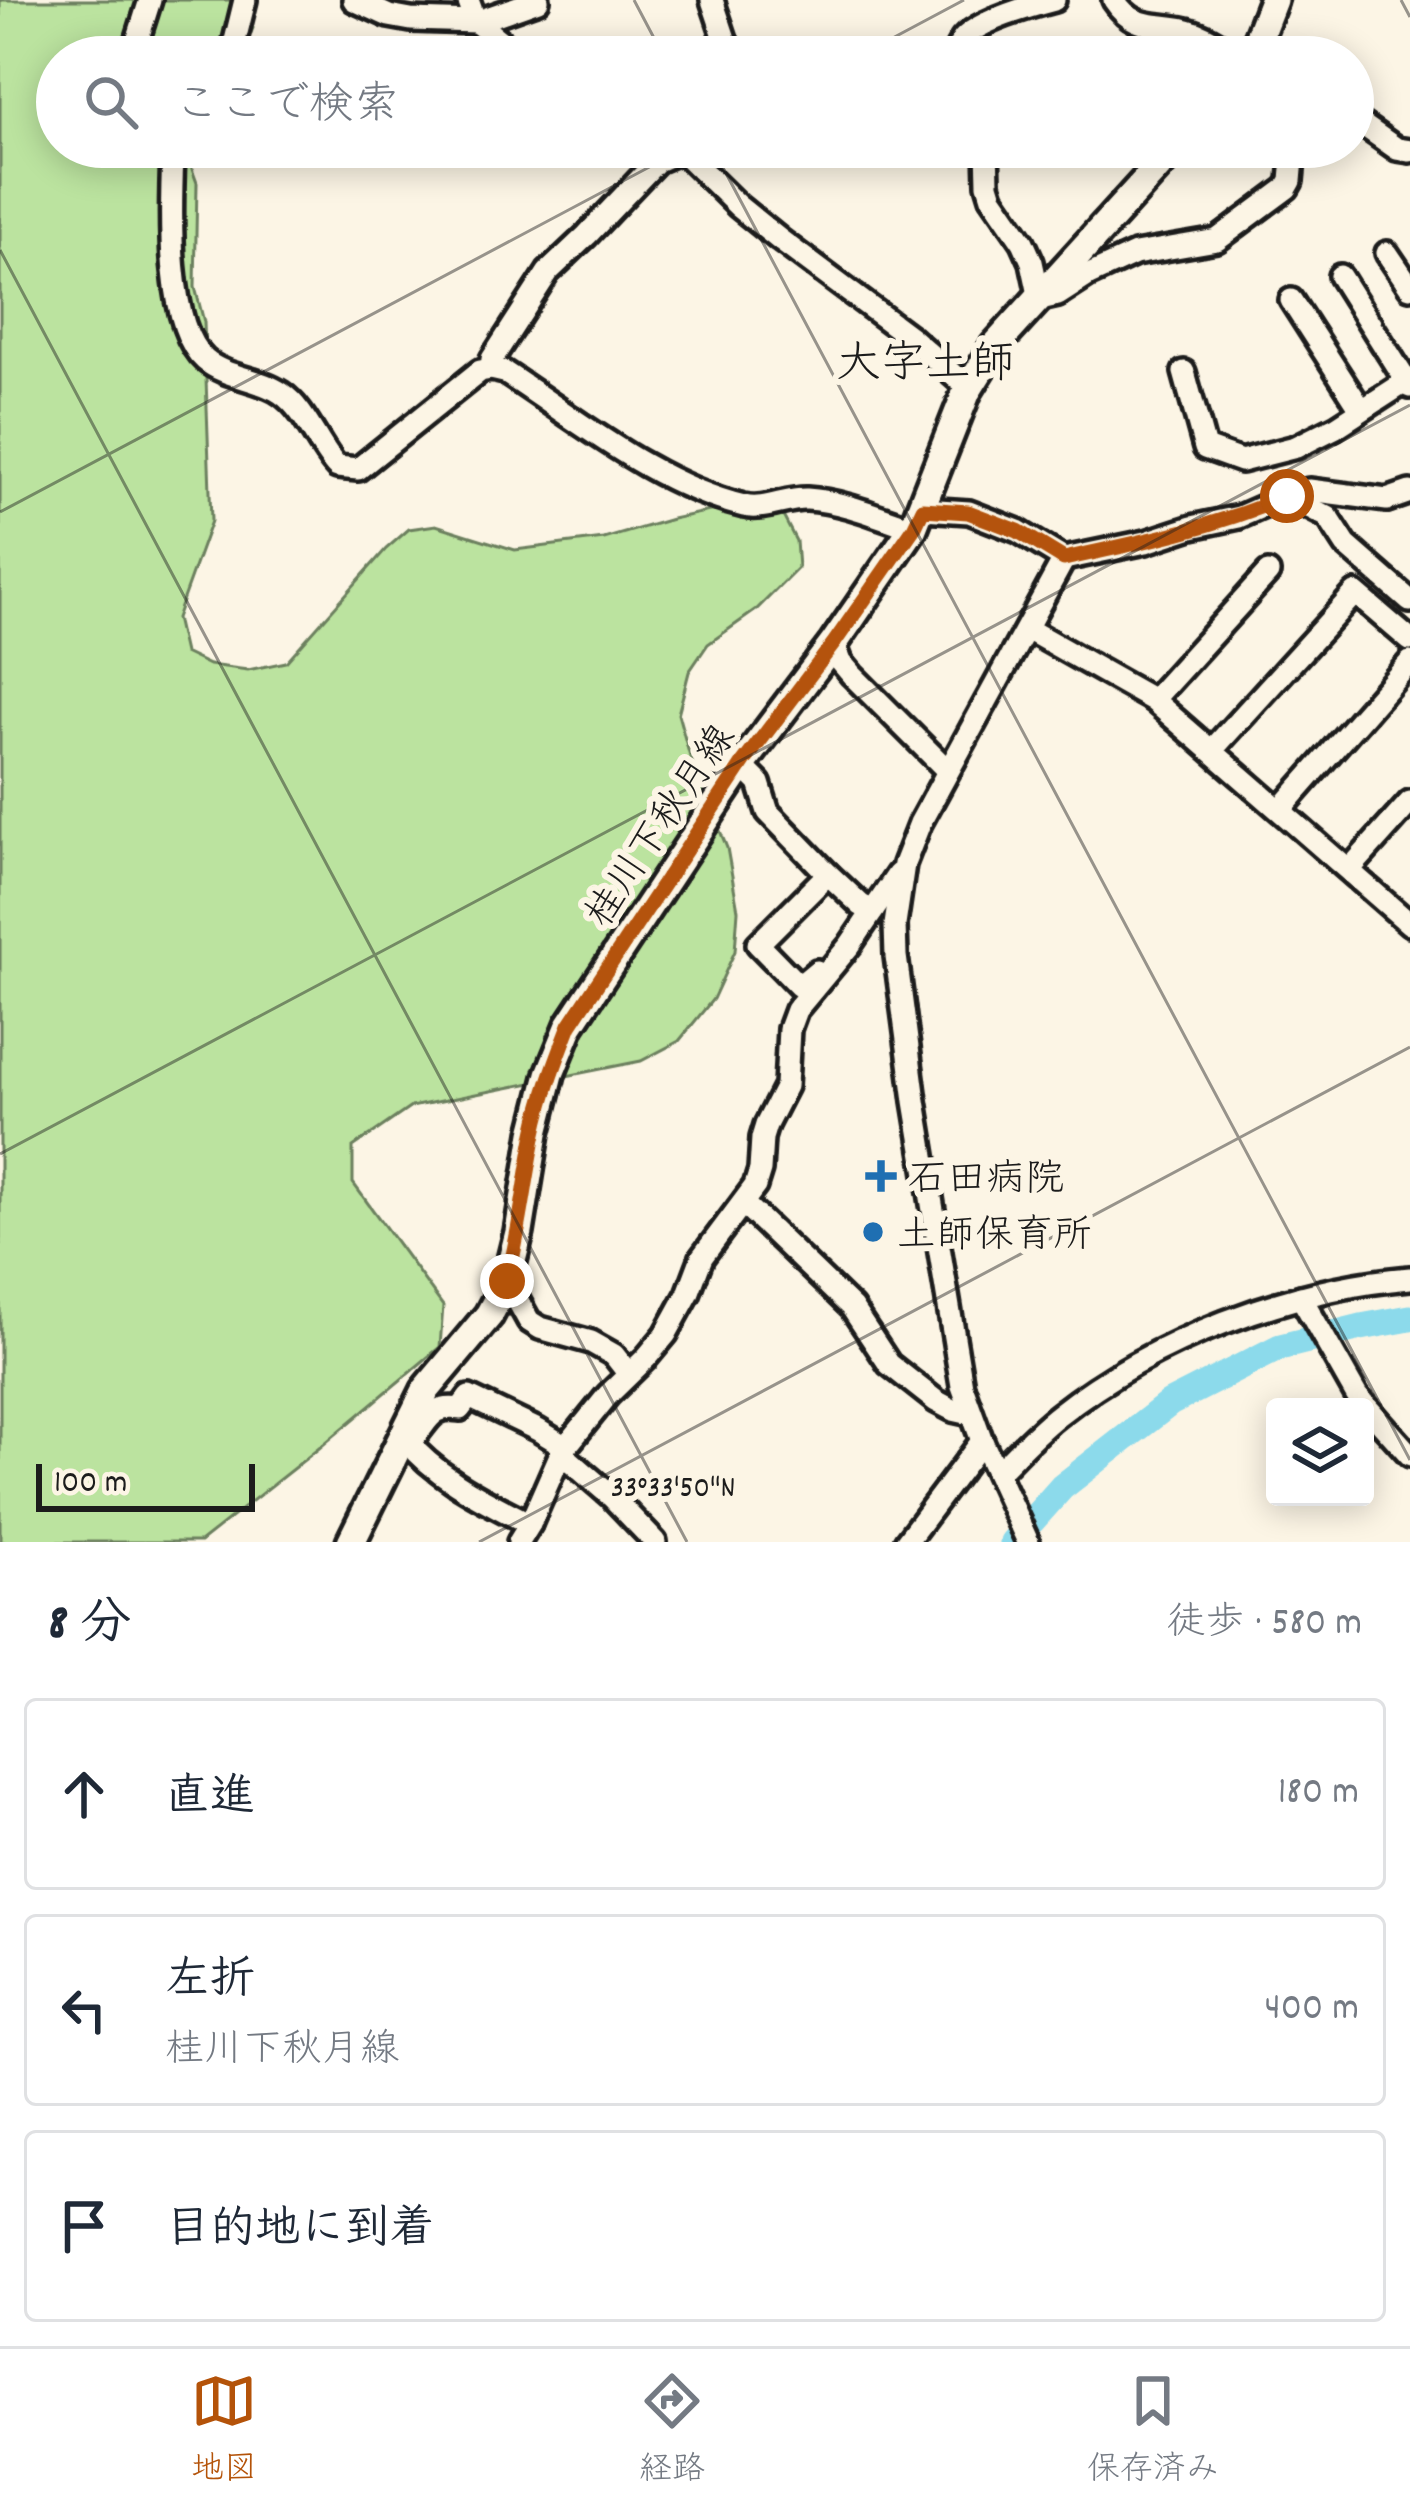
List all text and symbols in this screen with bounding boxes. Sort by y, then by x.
search box [36,36,1374,168]
icon: search [78,69,144,135]
text: ここで検索 [174,76,399,140]
district label: 大字土師 [836,335,1016,399]
route start [1260,469,1314,523]
street label: 桂川下秋月線 [575,715,752,940]
place label: 石田病院 [908,1155,1064,1210]
marker: 石田病院 [865,1160,897,1192]
place label: 土師保育所 [897,1211,1092,1266]
marker: 土師保育所 [860,1219,886,1245]
route end [480,1254,534,1308]
map controls [1266,1398,1374,1506]
button: layers [1266,1398,1374,1506]
scale bar [36,1458,255,1511]
text: 100 m [54,1461,127,1508]
text: 33°33'50"N [611,1469,735,1512]
text: 8 分 [48,1591,131,1663]
text: 徒歩 · 580 m [1167,1598,1362,1653]
icon: ahead [51,1761,117,1827]
text: 180 m [1278,1767,1359,1822]
text: 直進 [165,1768,255,1832]
text: 左折 [165,1951,255,2015]
icon: left [51,1977,117,2043]
text: 400 m [1265,1983,1359,2038]
text: 桂川下秋月線 [165,2025,399,2080]
icon: arrive [51,2193,117,2259]
text: 目的地に到着 [165,2200,435,2264]
tab: 地図 [191,2368,257,2495]
tab: 経路 [639,2368,705,2495]
tab: 保存済み [1087,2368,1219,2495]

